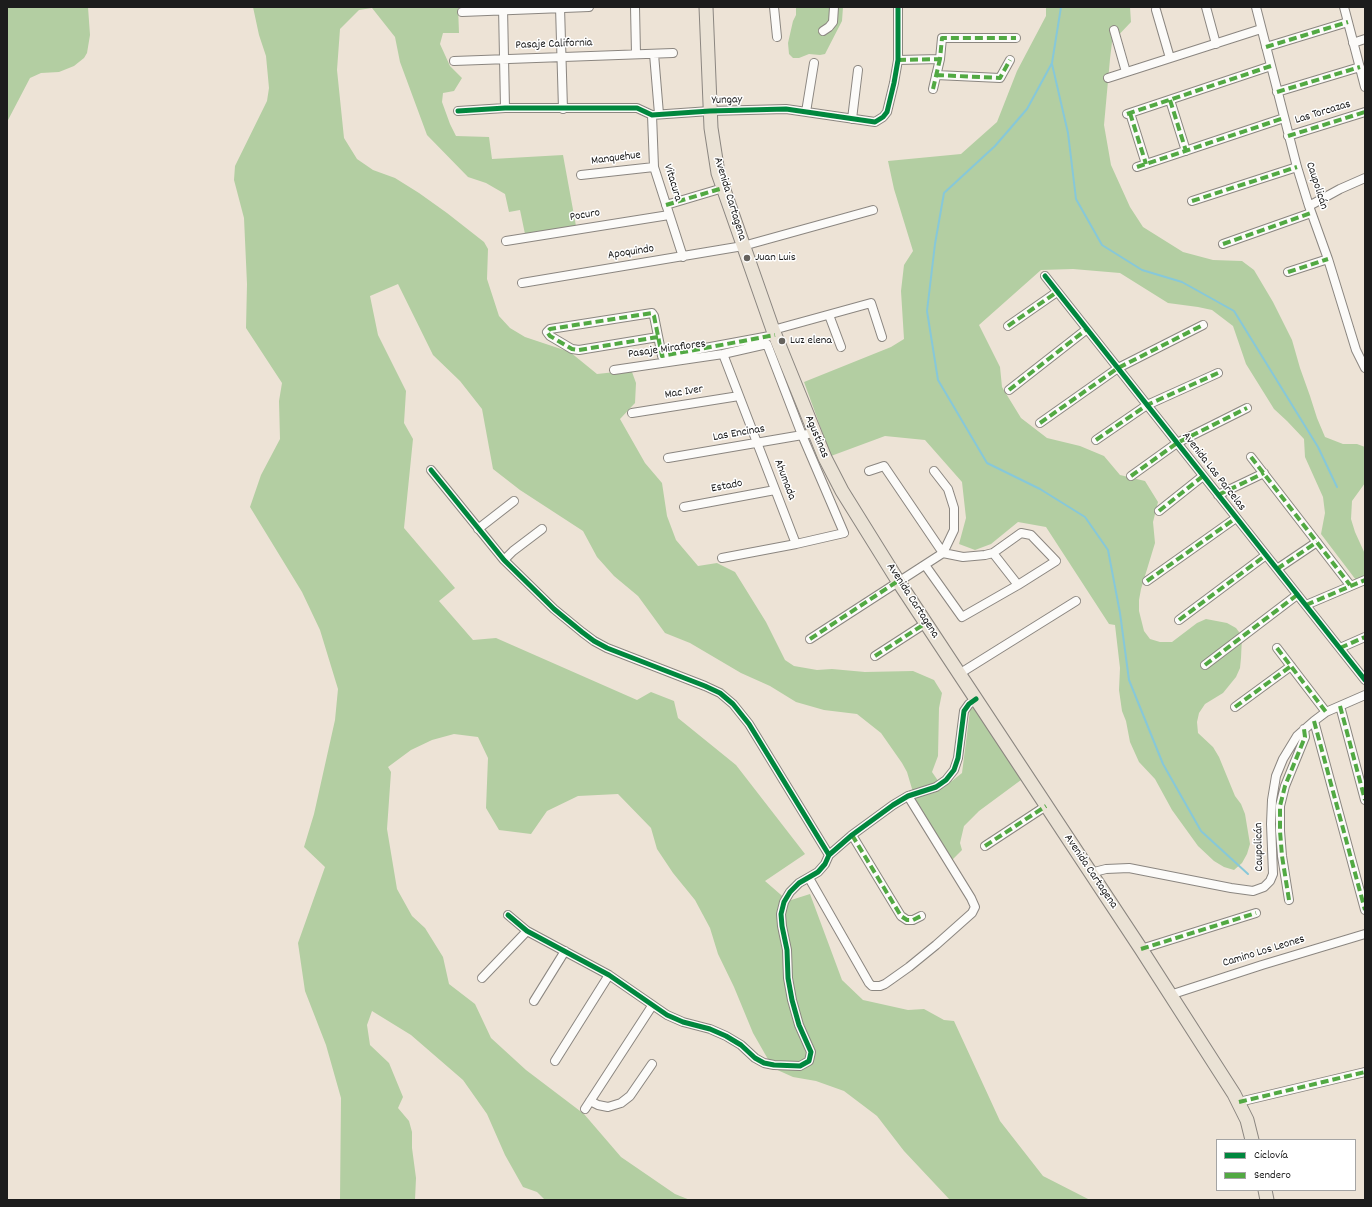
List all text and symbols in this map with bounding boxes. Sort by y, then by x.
street label: Pasaje California [515,36,593,54]
street label: Yungay [711,93,743,109]
street label: Las Torcazas [1293,98,1353,128]
street label: Manquehue [590,149,642,169]
street label: Avenida Cartagena [709,156,749,242]
street label: Caupolicán [1302,160,1330,212]
street label: Vitacura [660,163,684,203]
street label: Pocuro [569,206,601,226]
street label: Apoquindo [607,242,655,264]
place label: Juan Luis [755,251,796,265]
marker: Juan Luis [742,253,752,263]
place label: Luz elena [790,334,832,348]
marker: Luz elena [777,336,787,346]
street label: Pasaje Miraflores [627,337,707,363]
street label: Mac Iver [664,383,704,403]
street label: Agustinas [801,414,831,460]
street label: Las Encinas [712,422,766,446]
street label: Avenida Las Parcelas [1178,430,1248,514]
street label: Ahumada [770,458,798,502]
street label: Estado [710,477,744,497]
street label: Avenida Cartagena [882,561,942,641]
street label: Caupolicán [1252,822,1268,872]
street label: Avenida Cartagena [1060,832,1120,912]
street label: Camino Los Leones [1221,933,1307,971]
legend [1216,1139,1356,1191]
text: Ciclovía [1254,1147,1288,1164]
text: Sendero [1254,1167,1291,1184]

